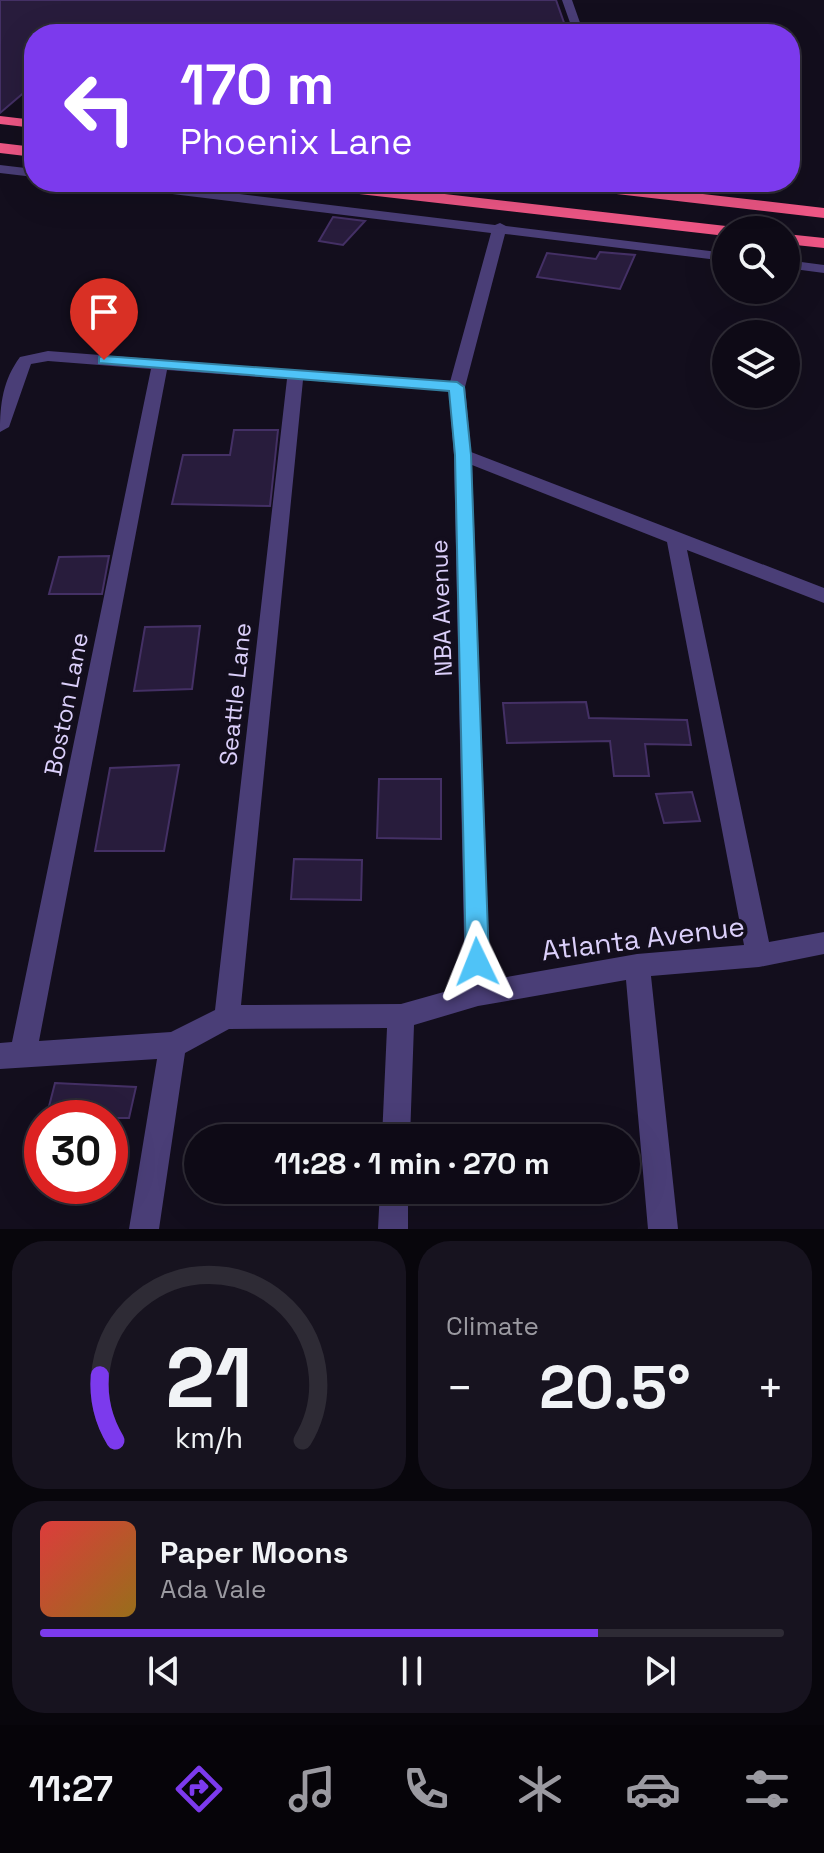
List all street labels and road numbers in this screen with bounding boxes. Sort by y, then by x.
street label: NBA Avenue [423,539,459,677]
street label: Seattle Lane [212,621,258,767]
street label: Boston Lane [37,630,95,778]
street label: Atlanta Avenue [539,908,747,968]

